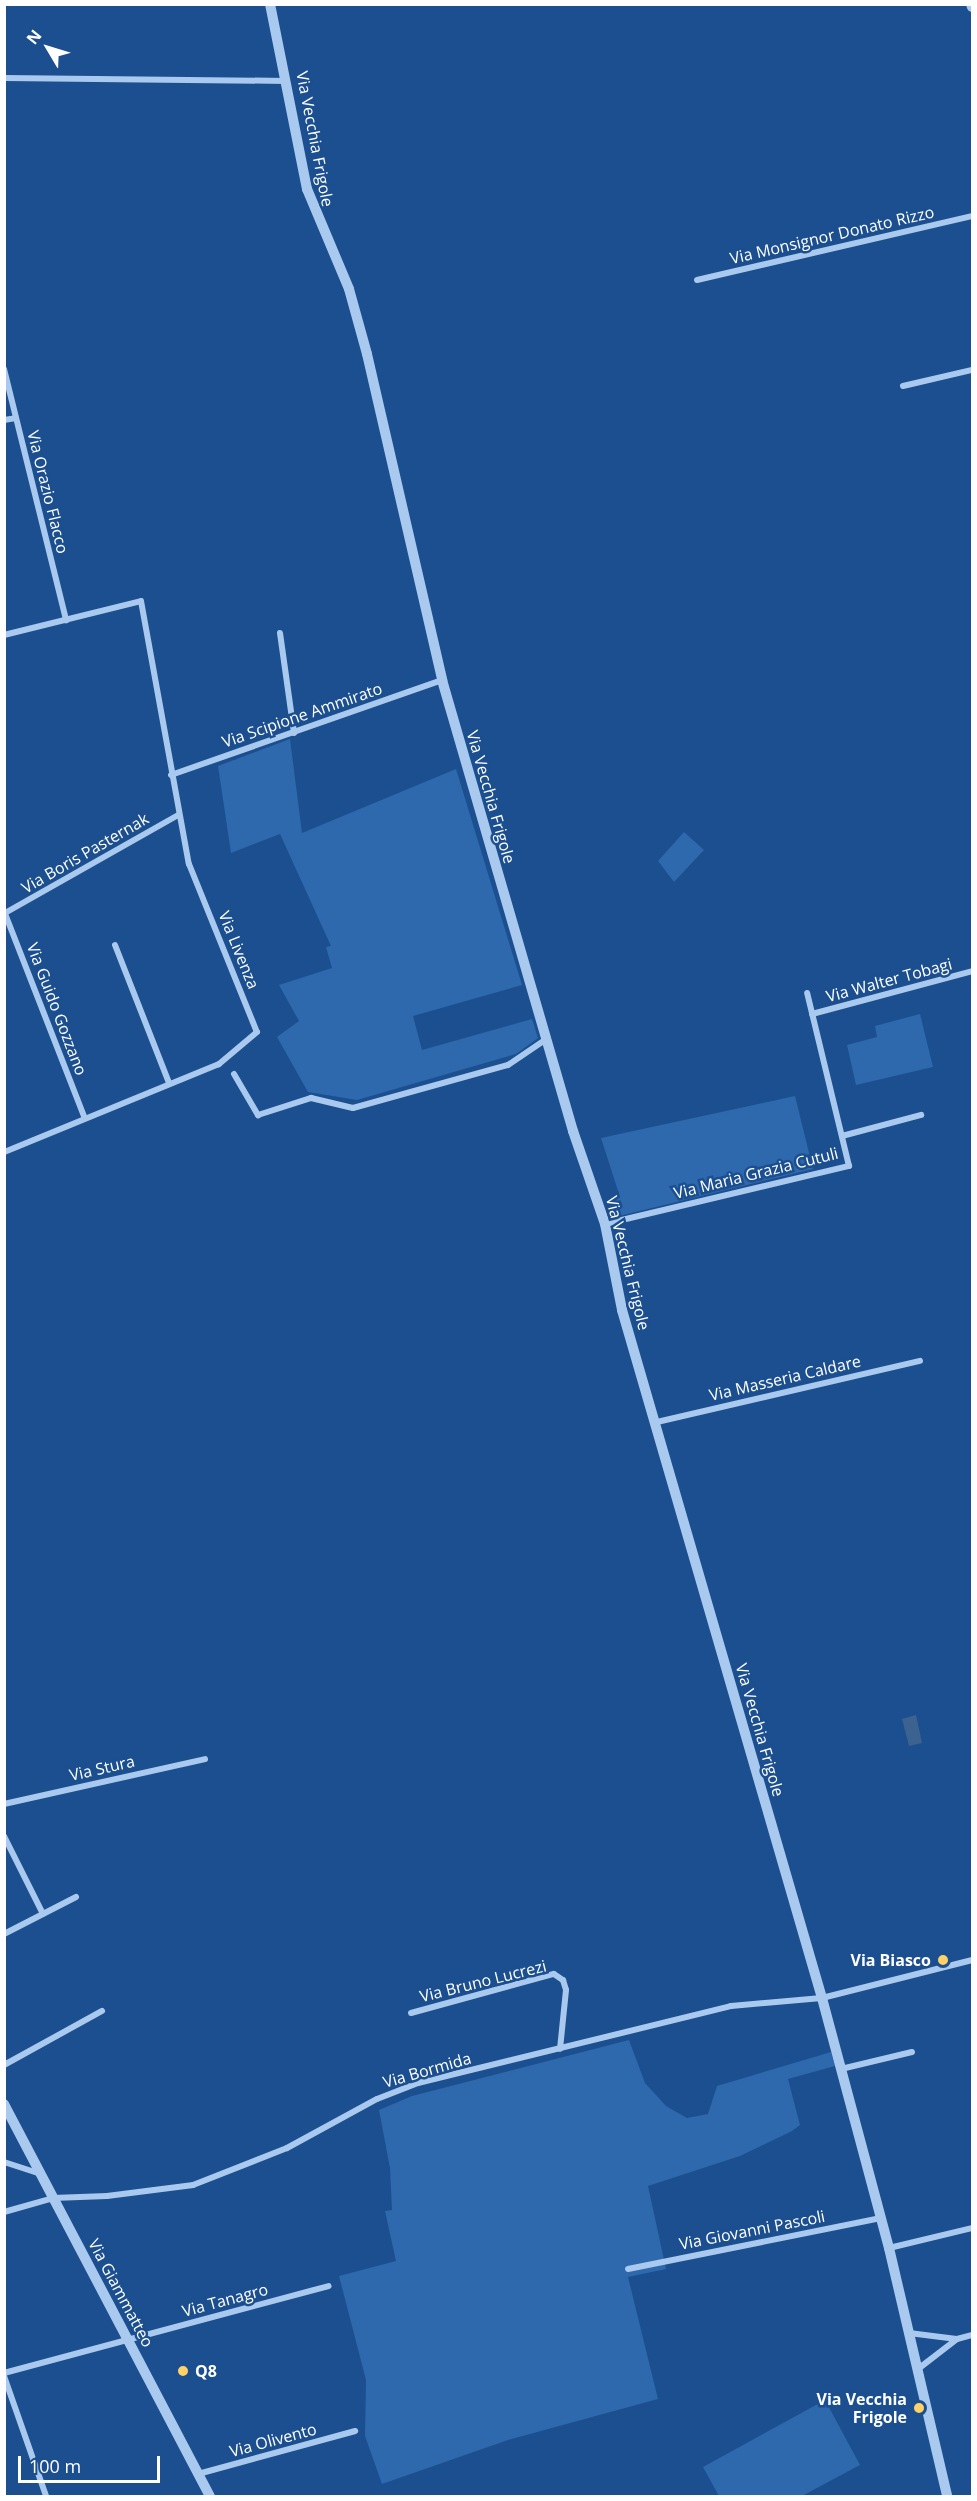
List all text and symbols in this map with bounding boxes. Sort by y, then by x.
north arrow [18,18,78,78]
text: N [21,25,46,49]
street label: Via Vecchia Frigole [292,70,338,208]
street label: Via Monsignor Donato Rizzo [728,202,936,268]
street label: Via Orazio Flacco [23,429,73,555]
street label: Via Scipione Ammirato [219,679,385,751]
street label: Via Vecchia Frigole [463,728,519,866]
street label: Via Boris Pasternak [18,809,152,897]
street label: Via Livenza [215,908,263,992]
street label: Via Guido Gozzano [23,940,91,1078]
street label: Via Walter Tobagi [824,954,954,1006]
street label: Via Maria Grazia Cutuli [672,1143,840,1203]
street label: Via Vecchia Frigole [602,1194,654,1332]
street label: Via Masseria Caldare [707,1351,863,1405]
street label: Via Vecchia Frigole [732,1661,788,1799]
street label: Via Stura [68,1751,136,1785]
place label: Via Biasco [851,1950,931,1970]
marker: Via Biasco [936,1953,950,1967]
street label: Via Bruno Lucrezi [418,1956,548,2006]
street label: Via Bormida [381,2048,473,2092]
street label: Via Giovanni Pascoli [677,2206,827,2254]
street label: Via Giammatteo [84,2236,158,2350]
street label: Via Tanagro [180,2279,270,2321]
place label: Q8 [195,2361,217,2381]
marker: Q8 [176,2364,190,2378]
place label: Via Vecchia Frigole [817,2389,907,2427]
marker: Via Vecchia Frigole [912,2401,926,2415]
street label: Via Olivento [227,2419,319,2461]
scale bar [21,2444,164,2482]
text: 100 m [29,2454,81,2478]

